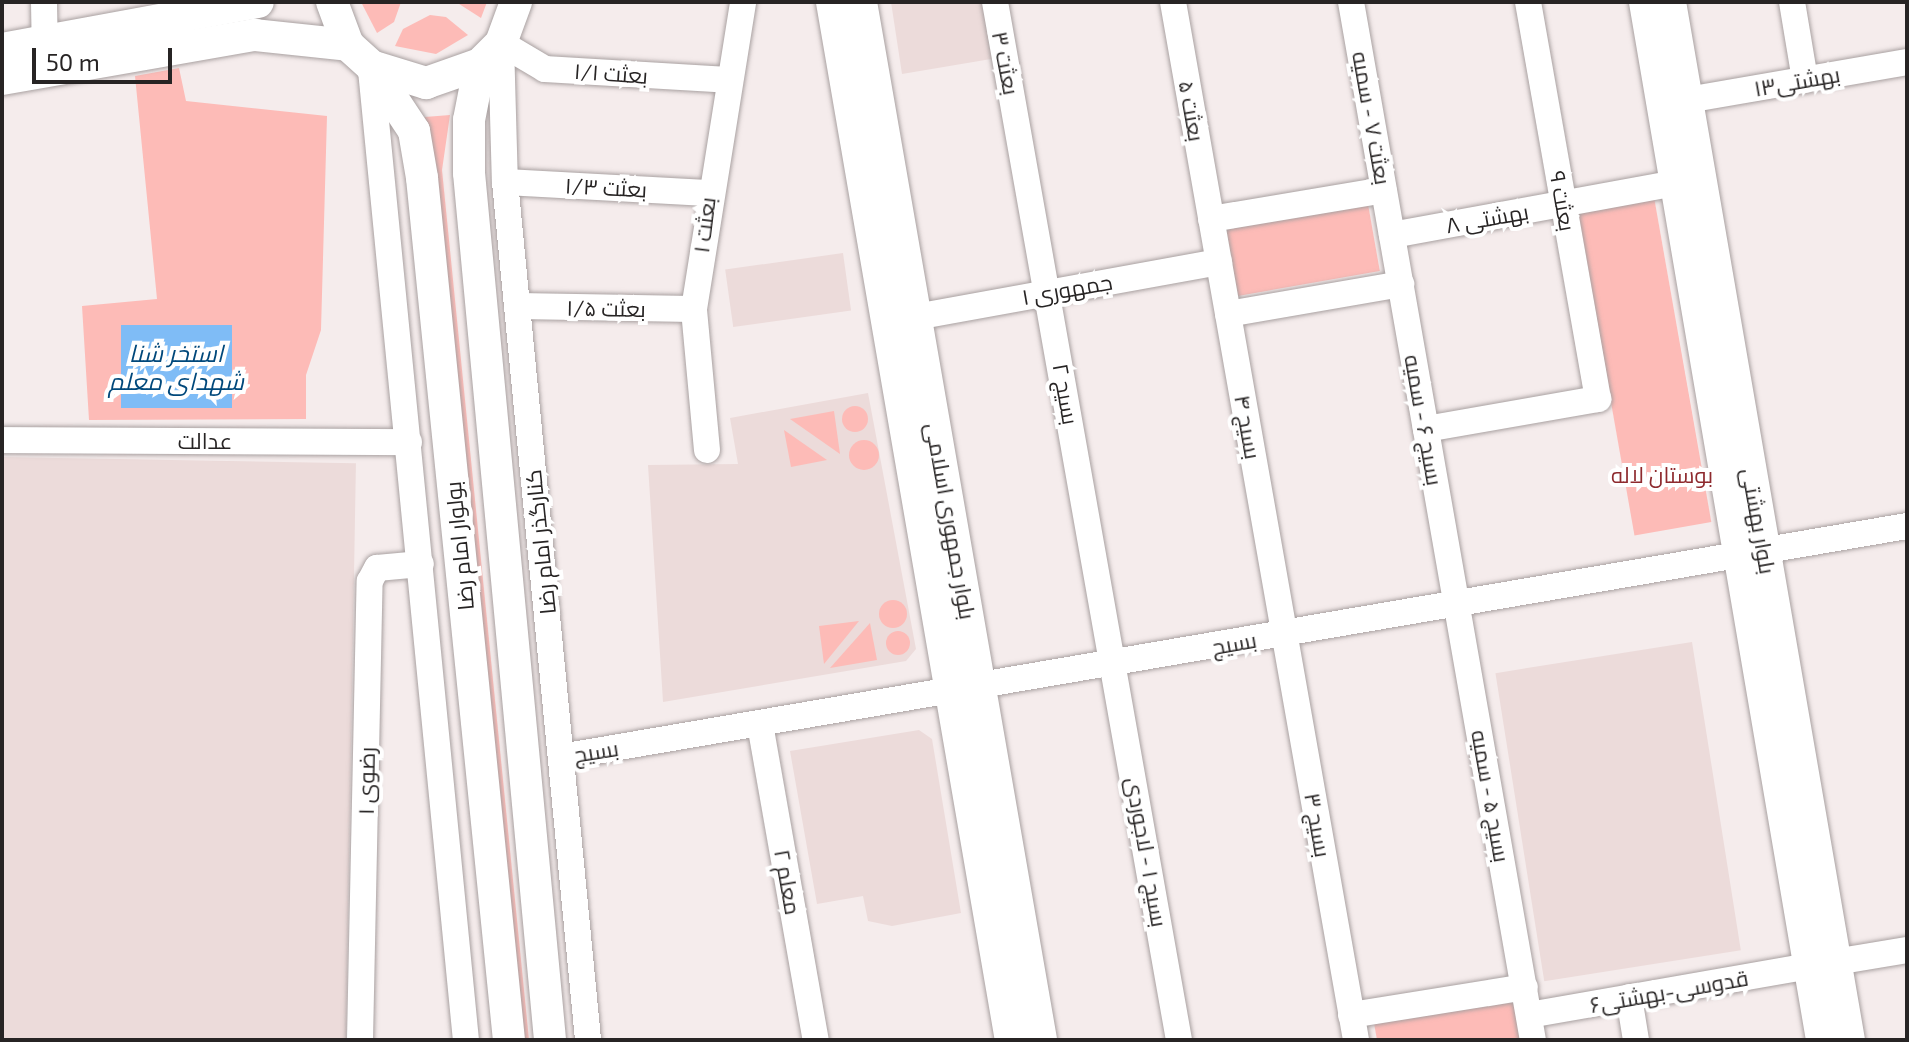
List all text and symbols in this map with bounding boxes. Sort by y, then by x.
street label: بعثت ۳ [987,29,1025,97]
scale bar [36,32,176,82]
text: 50 m [46,47,100,76]
street label: بعثت ۷ - سمیه [1347,49,1397,187]
street label: بعثت ۱/۱ [573,57,649,89]
street label: بهشتی۱۳ [1752,60,1842,102]
street label: بعثت ۵ [1174,79,1210,143]
street label: بعثت ۹ [1545,169,1581,233]
street label: بعثت ۱/۳ [564,172,648,202]
street label: بعثت ۱ [687,196,721,254]
street label: بهشتی ۸ [1443,198,1531,238]
street label: جمهوری ۱ [1020,268,1114,310]
street label: بعثت ۱/۵ [566,294,646,322]
water label: استخر شنا شهدای معلم [108,339,244,395]
street label: بسیج ۶ - سمیه [1400,353,1448,487]
street label: بسیج ۲ [1048,361,1084,427]
street label: بسیج ۴ [1229,393,1267,461]
street label: بلوار جمهوری اسلامی [921,421,981,621]
street label: عدالت [178,428,232,454]
park label: بوستان لاله [1611,462,1713,488]
street label: بلوار بهشتی [1737,466,1781,576]
street label: کنارگذر امام رضا [519,468,561,616]
street label: بولوار امام رضا [439,480,479,612]
street label: بسیج [1210,626,1258,660]
street label: بسیج ۵ - سمیه [1466,728,1516,864]
street label: بسیج [572,734,620,768]
street label: رضوی ۱ [352,747,380,815]
street label: بسیج ۱ - لاجوردی [1121,775,1173,929]
street label: بسیج ۳ [1299,791,1337,859]
street label: معلم ۲ [769,847,807,917]
street label: قدوسی-بهشتی۶ [1588,964,1750,1018]

